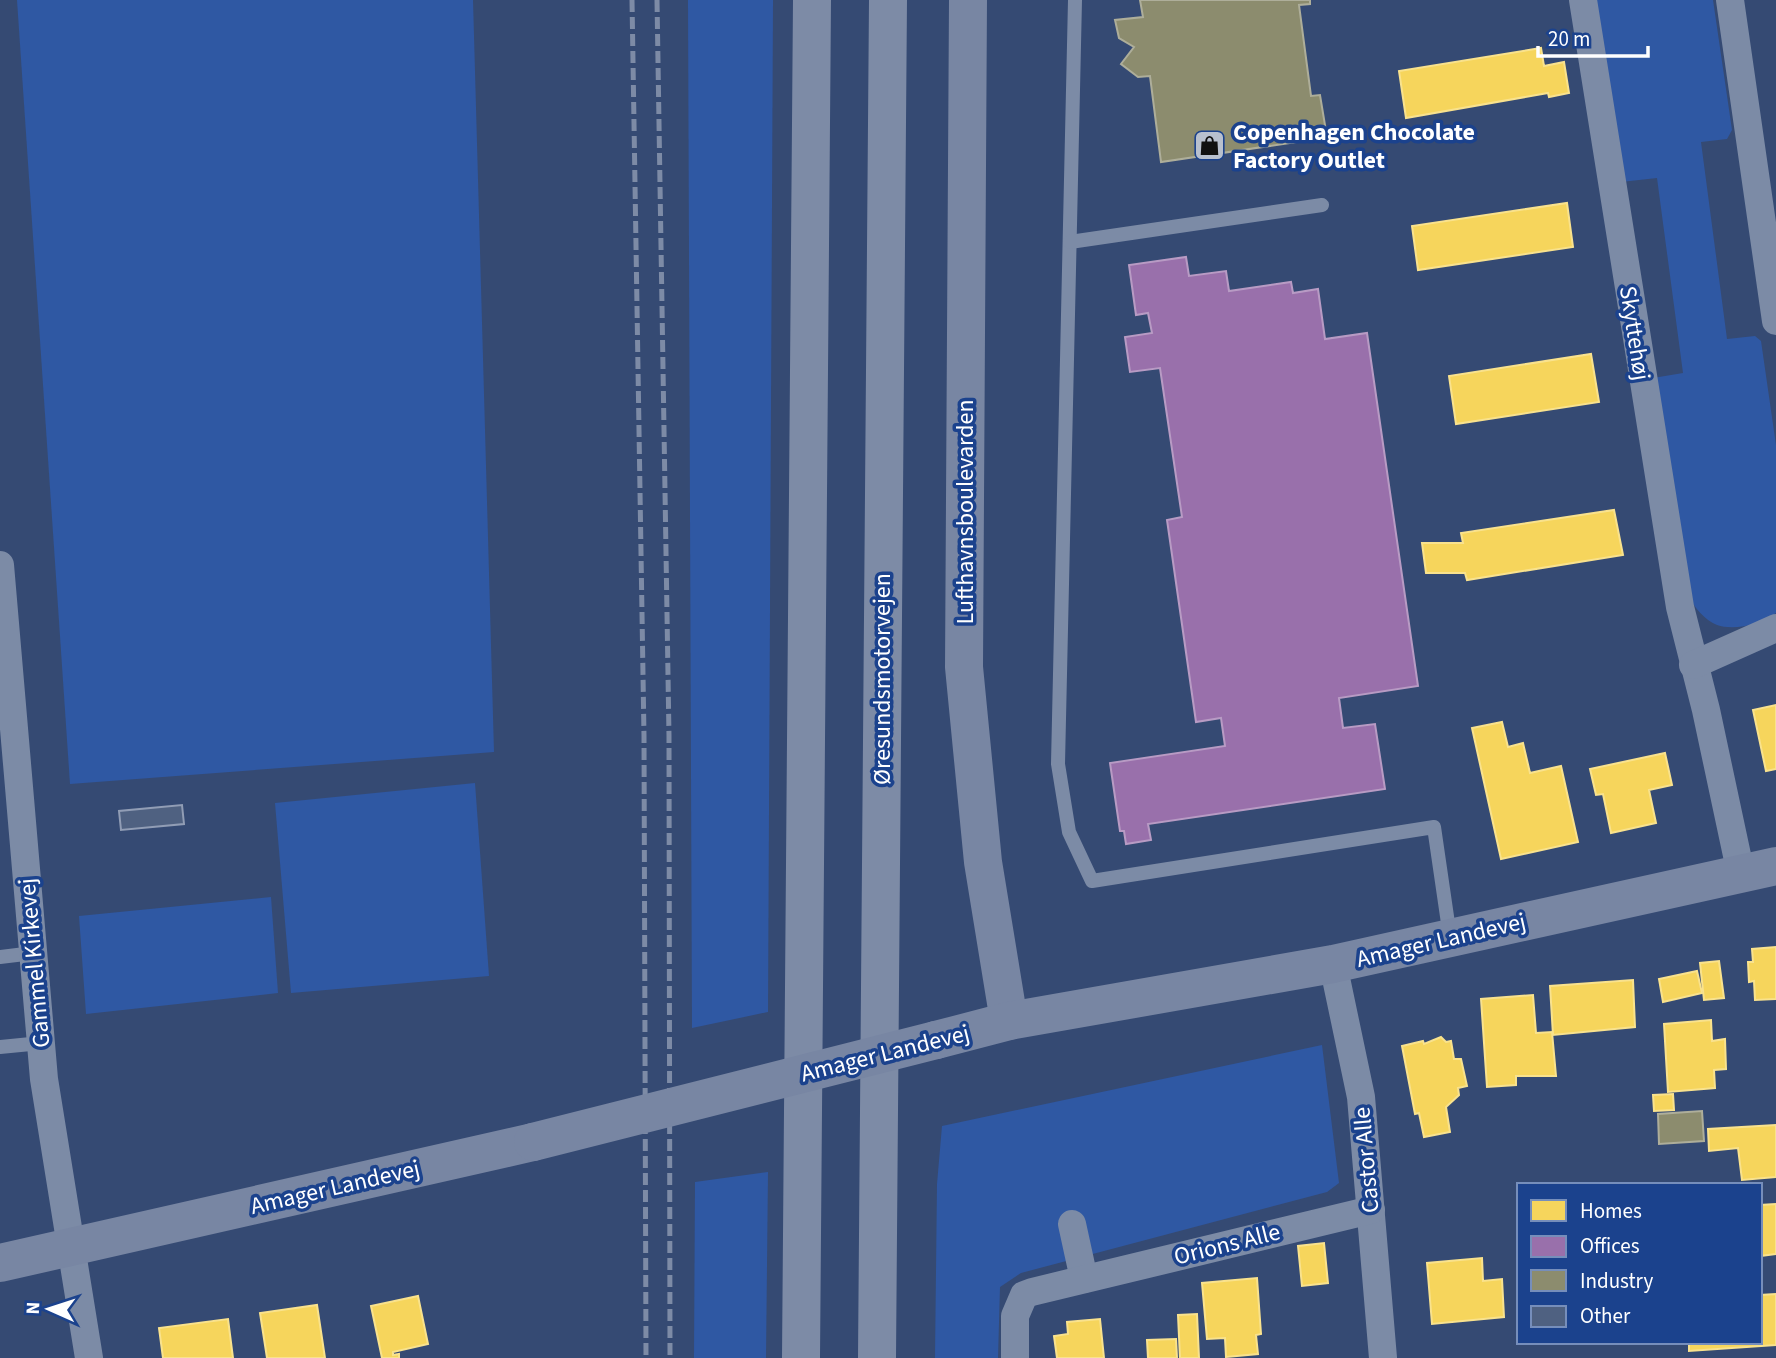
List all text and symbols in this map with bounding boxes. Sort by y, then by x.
scale bar [1538,14,1648,58]
text: 20 m [1548,24,1590,54]
place label: Copenhagen Chocolate Factory Outlet [1233,115,1475,178]
shop icon: Copenhagen Chocolate Factory Outlet [1193,129,1227,163]
street label: Skyttehøj [1610,283,1659,383]
street label: Lufthavnsboulevarden [948,399,983,625]
street label: Øresundsmotorvejen [865,573,900,785]
street label: Gammel Kirkevej [10,877,59,1049]
street label: Amager Landevej [1353,904,1529,977]
street label: Amager Landevej [797,1016,973,1091]
street label: Castor Alle [1344,1105,1389,1215]
street label: Amager Landevej [247,1151,423,1224]
legend [1517,1183,1762,1344]
text: Homes [1580,1196,1642,1226]
street label: Orions Alle [1170,1214,1284,1275]
text: Offices [1580,1231,1640,1261]
text: Industry [1580,1266,1653,1296]
north arrow [14,1274,84,1344]
text: N [20,1301,47,1315]
text: Other [1580,1301,1631,1331]

